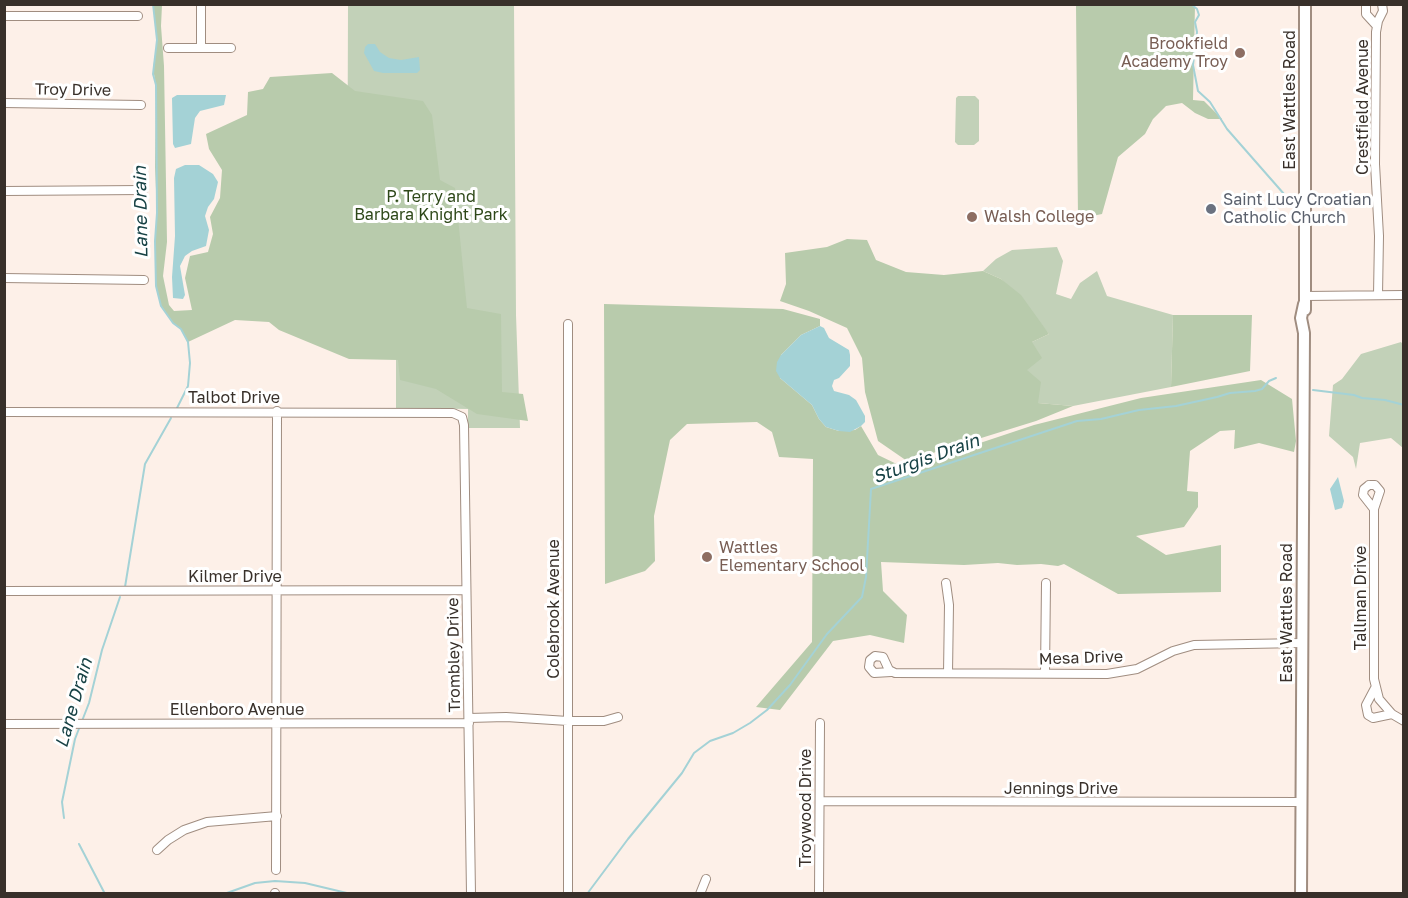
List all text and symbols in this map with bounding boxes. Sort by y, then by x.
street label: East Wattles Road [1280,30,1300,170]
place label: Brookfield Academy Troy [1121,34,1228,72]
street label: Crestfield Avenue [1353,39,1373,175]
marker: Brookfield Academy Troy [1233,46,1247,60]
street label: Troy Drive [35,80,111,100]
water label: Lane Drain [129,166,153,258]
park label: P. Terry and Barbara Knight Park [354,187,508,225]
place label: Saint Lucy Croatian Catholic Church [1223,190,1371,228]
marker: Saint Lucy Croatian Catholic Church [1204,202,1218,216]
place label: Walsh College [984,207,1094,227]
marker: Walsh College [965,210,979,224]
street label: Talbot Drive [188,388,280,408]
water label: Sturgis Drain [870,430,982,488]
place label: Wattles Elementary School [719,538,864,576]
street label: Colebrook Avenue [544,539,564,679]
street label: East Wattles Road [1277,543,1297,683]
street label: Tallman Drive [1351,546,1371,650]
marker: Wattles Elementary School [700,550,714,564]
street label: Kilmer Drive [188,567,282,587]
street label: Trombley Drive [443,597,465,713]
street label: Mesa Drive [1039,647,1123,669]
water label: Lane Drain [51,656,97,750]
street label: Ellenboro Avenue [170,700,304,720]
street label: Troywood Drive [796,749,816,867]
street label: Jennings Drive [1004,779,1118,799]

